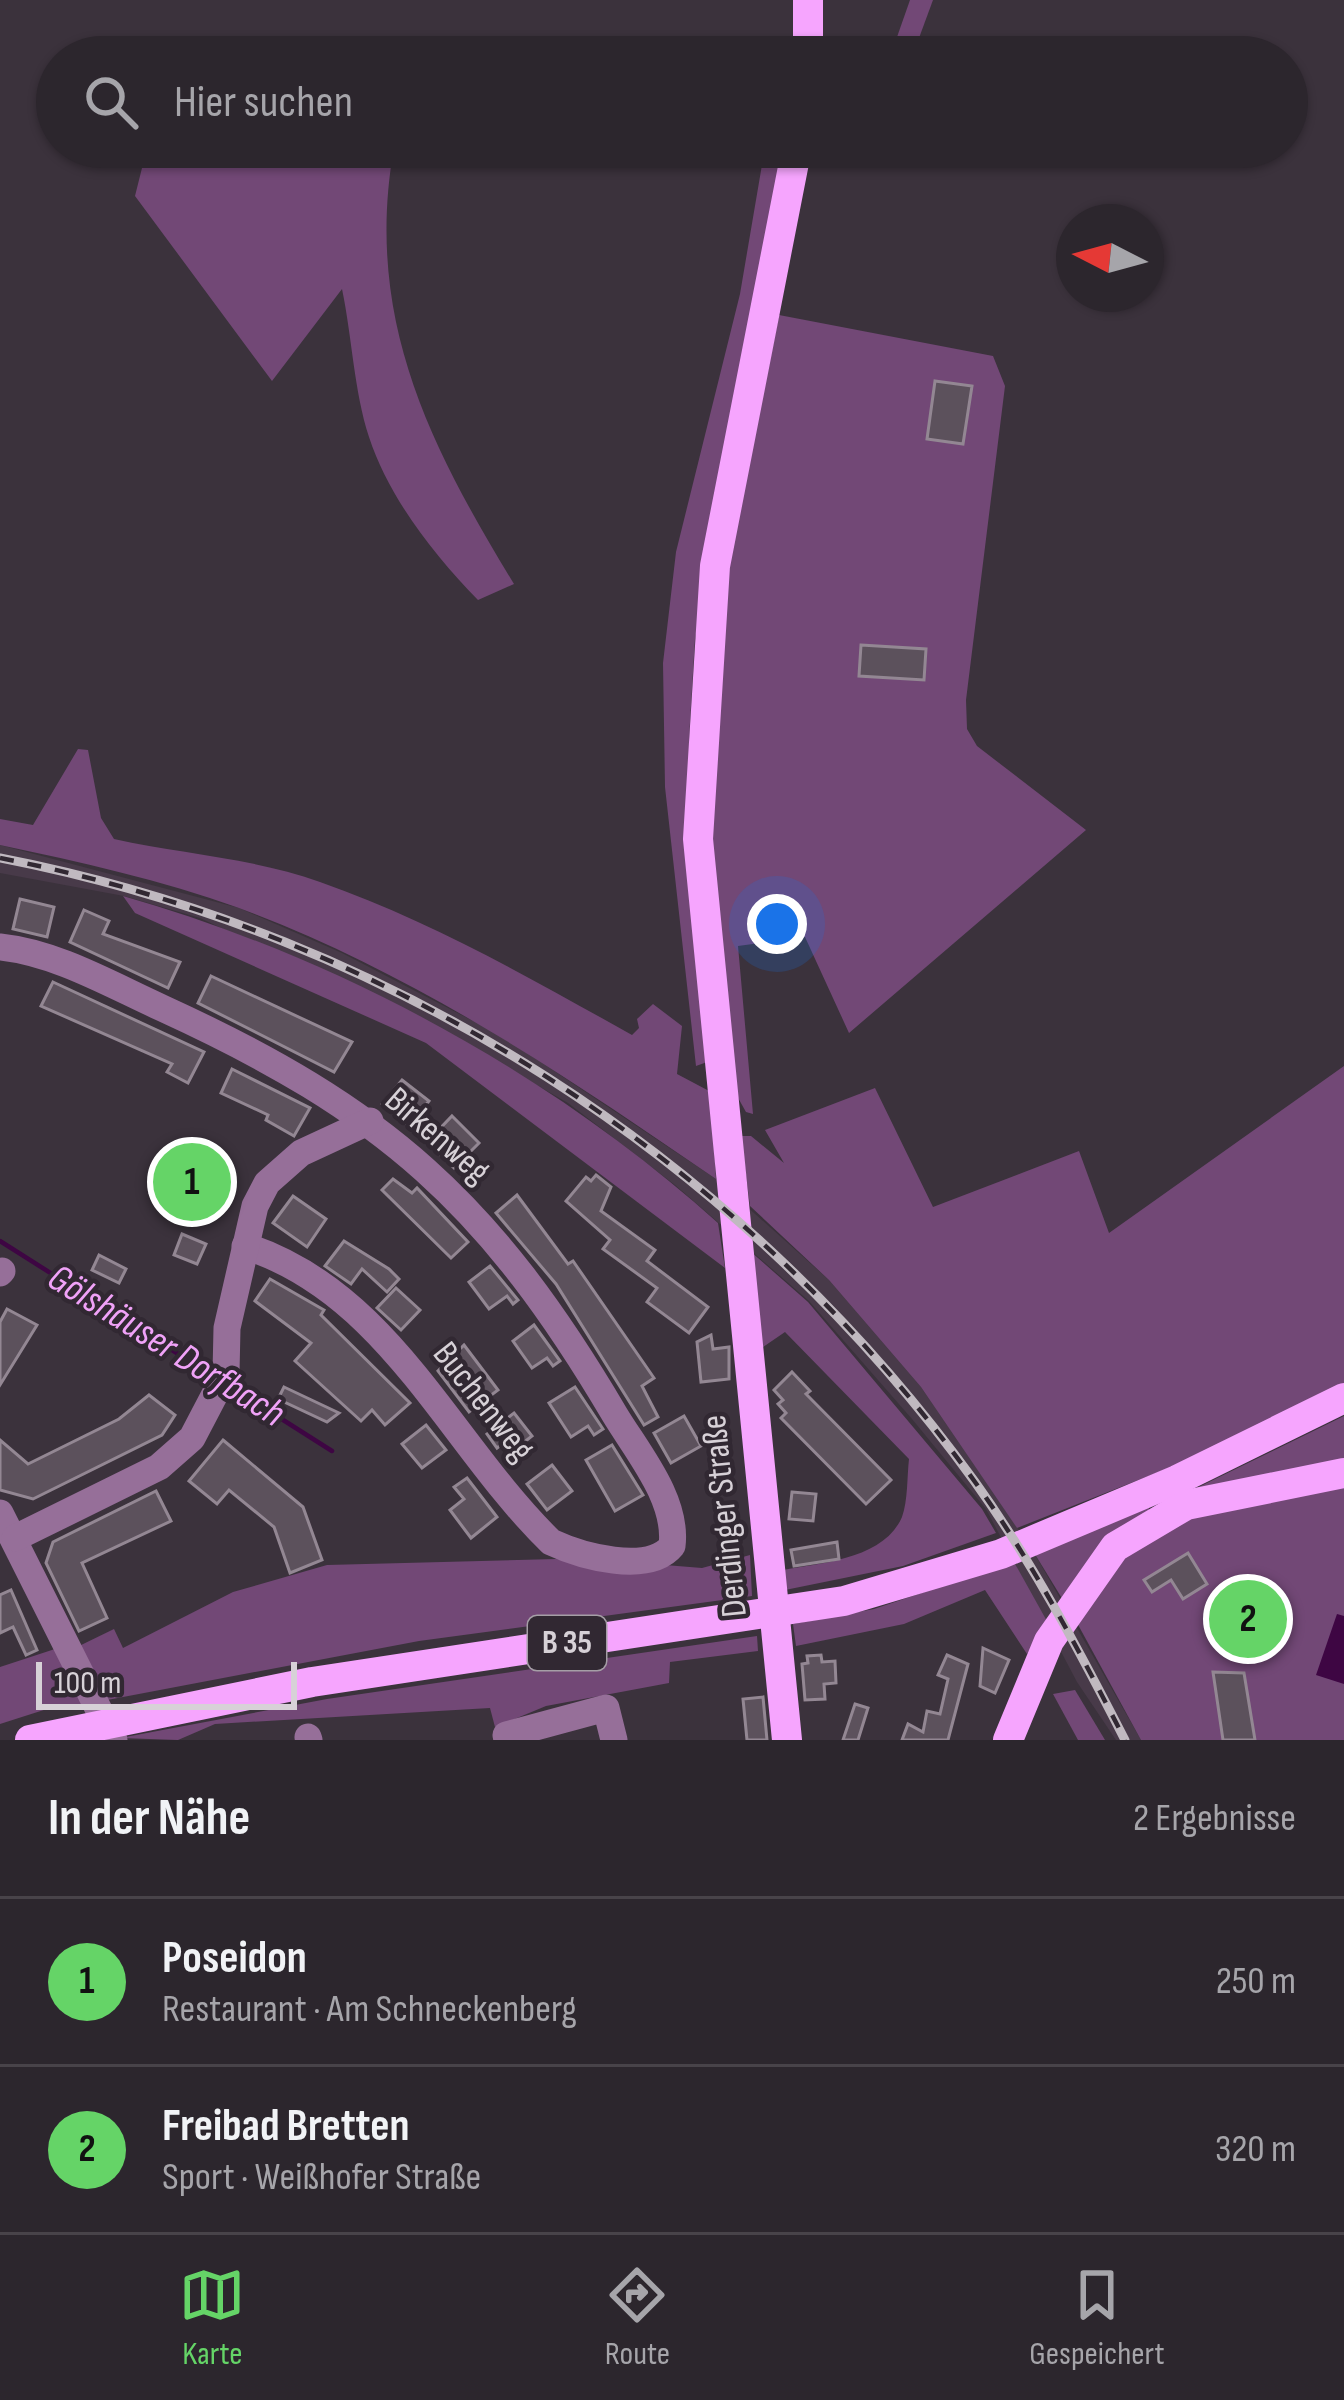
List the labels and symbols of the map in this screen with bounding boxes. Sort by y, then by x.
north arrow [1056,204,1164,312]
your location [747,894,807,954]
street label: Birkenweg [376,1079,498,1193]
pin: 1 [153,1137,231,1227]
water label: Gölshäuser Dorfbach [39,1254,293,1438]
street label: Buchenweg [423,1334,543,1470]
street label: Derdinger Straße [693,1413,757,1619]
pin: 2 [1209,1574,1287,1664]
road number: B 35 [528,1616,606,1670]
scale bar [36,1656,297,1709]

